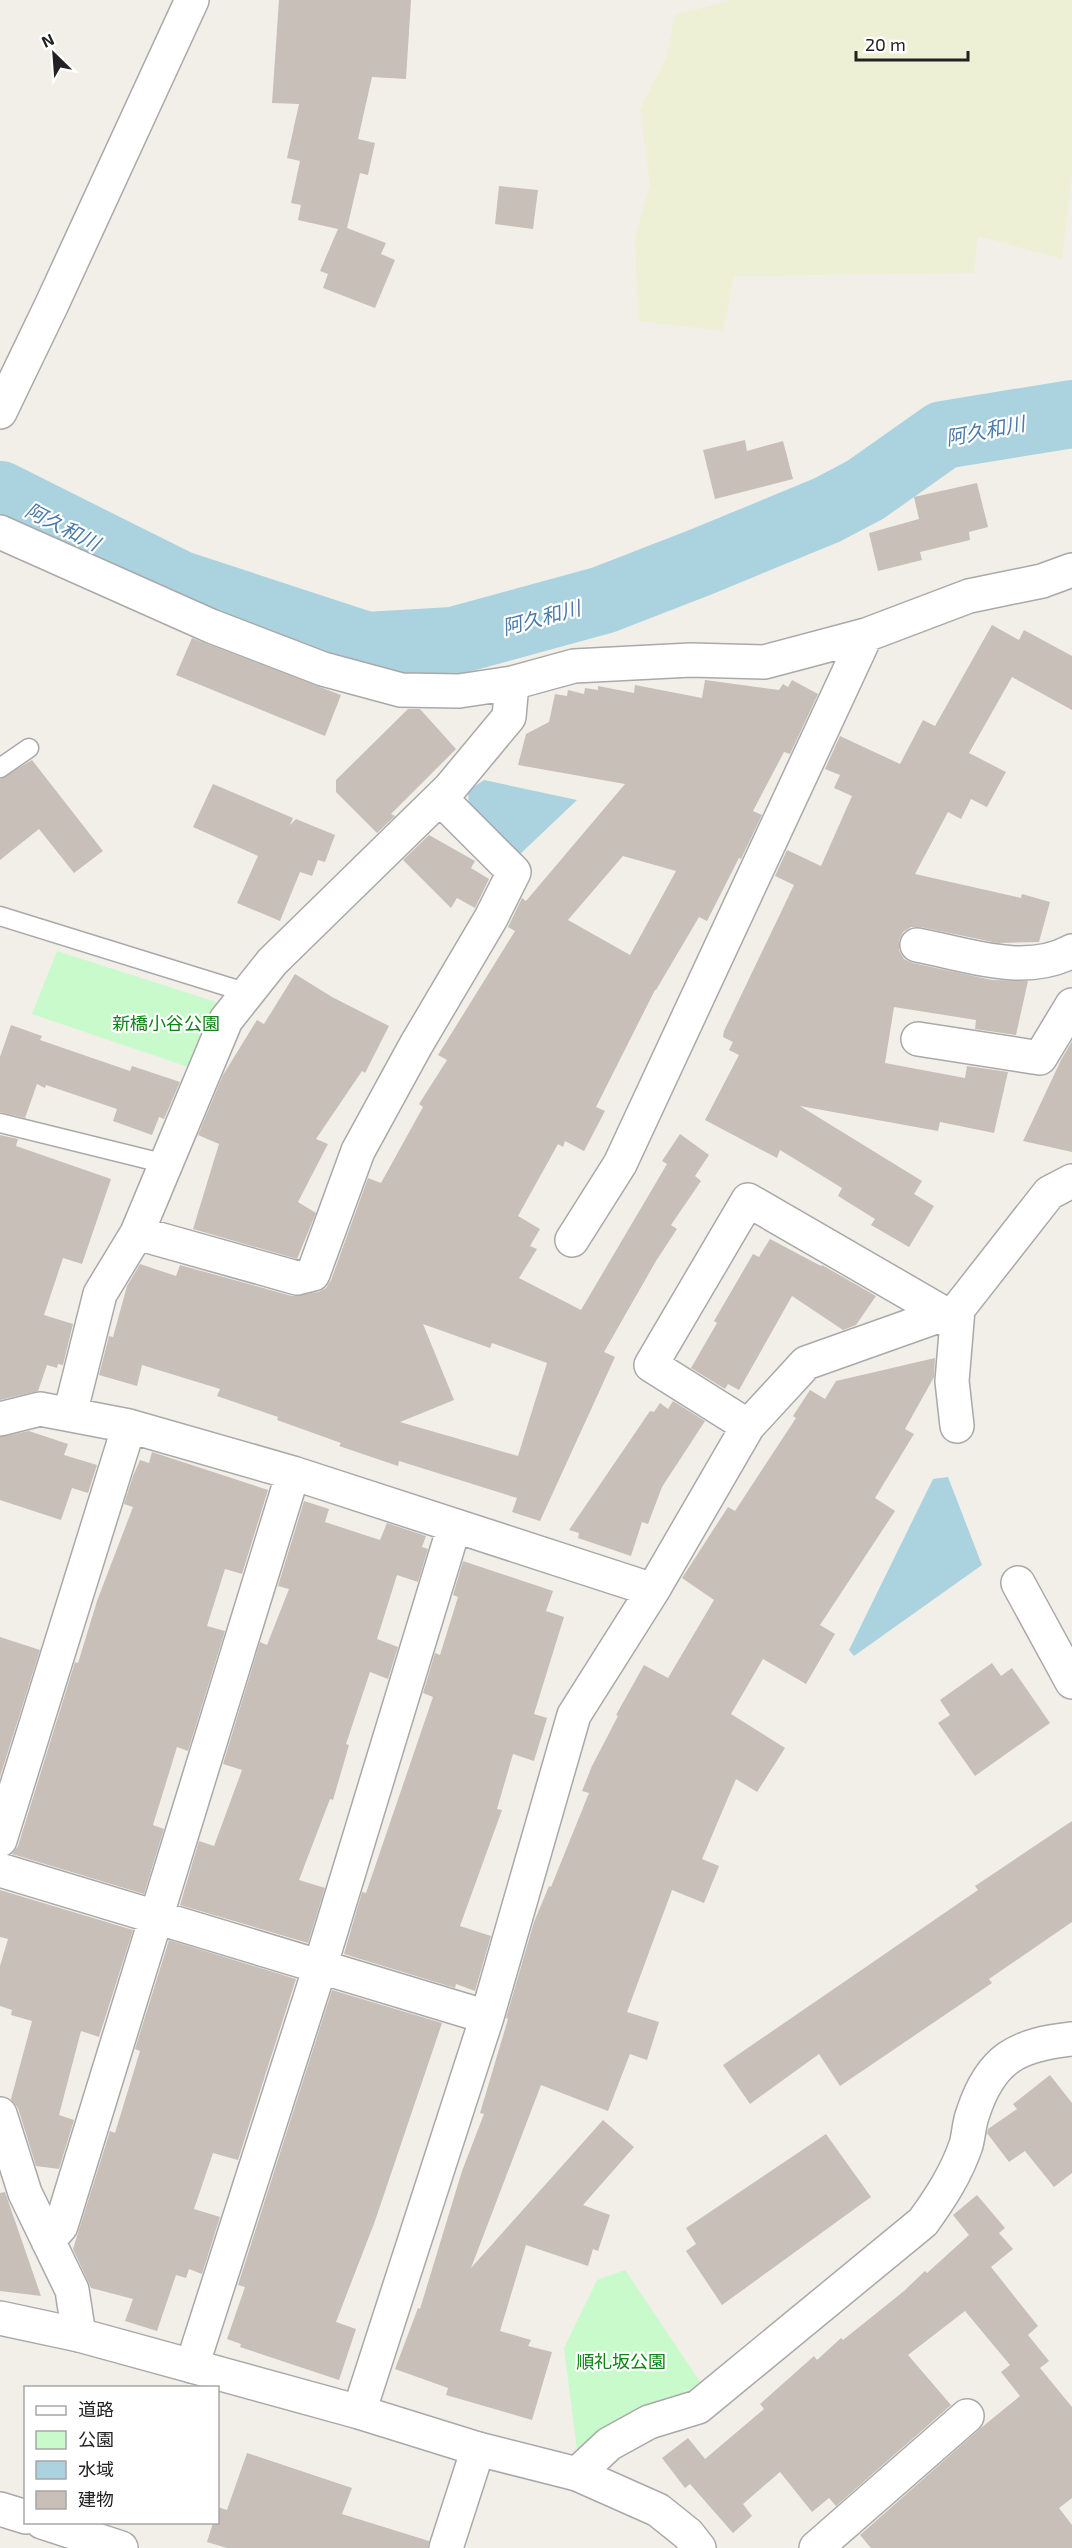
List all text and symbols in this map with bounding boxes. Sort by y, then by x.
north arrow [24,24,84,84]
scale bar [856,24,968,62]
text: N [38,29,57,51]
text: 20 m [865,33,906,55]
water label: 阿久和川 [943,410,1029,449]
water label: 阿久和川 [22,497,106,556]
water label: 阿久和川 [499,595,585,639]
park label: 新橋小谷公園 [112,1012,220,1034]
park label: 順礼坂公園 [576,2350,666,2372]
legend [24,2386,219,2524]
text: 道路 [78,2398,114,2420]
text: 公園 [78,2428,114,2450]
text: 水域 [78,2458,114,2480]
text: 建物 [78,2488,114,2510]

